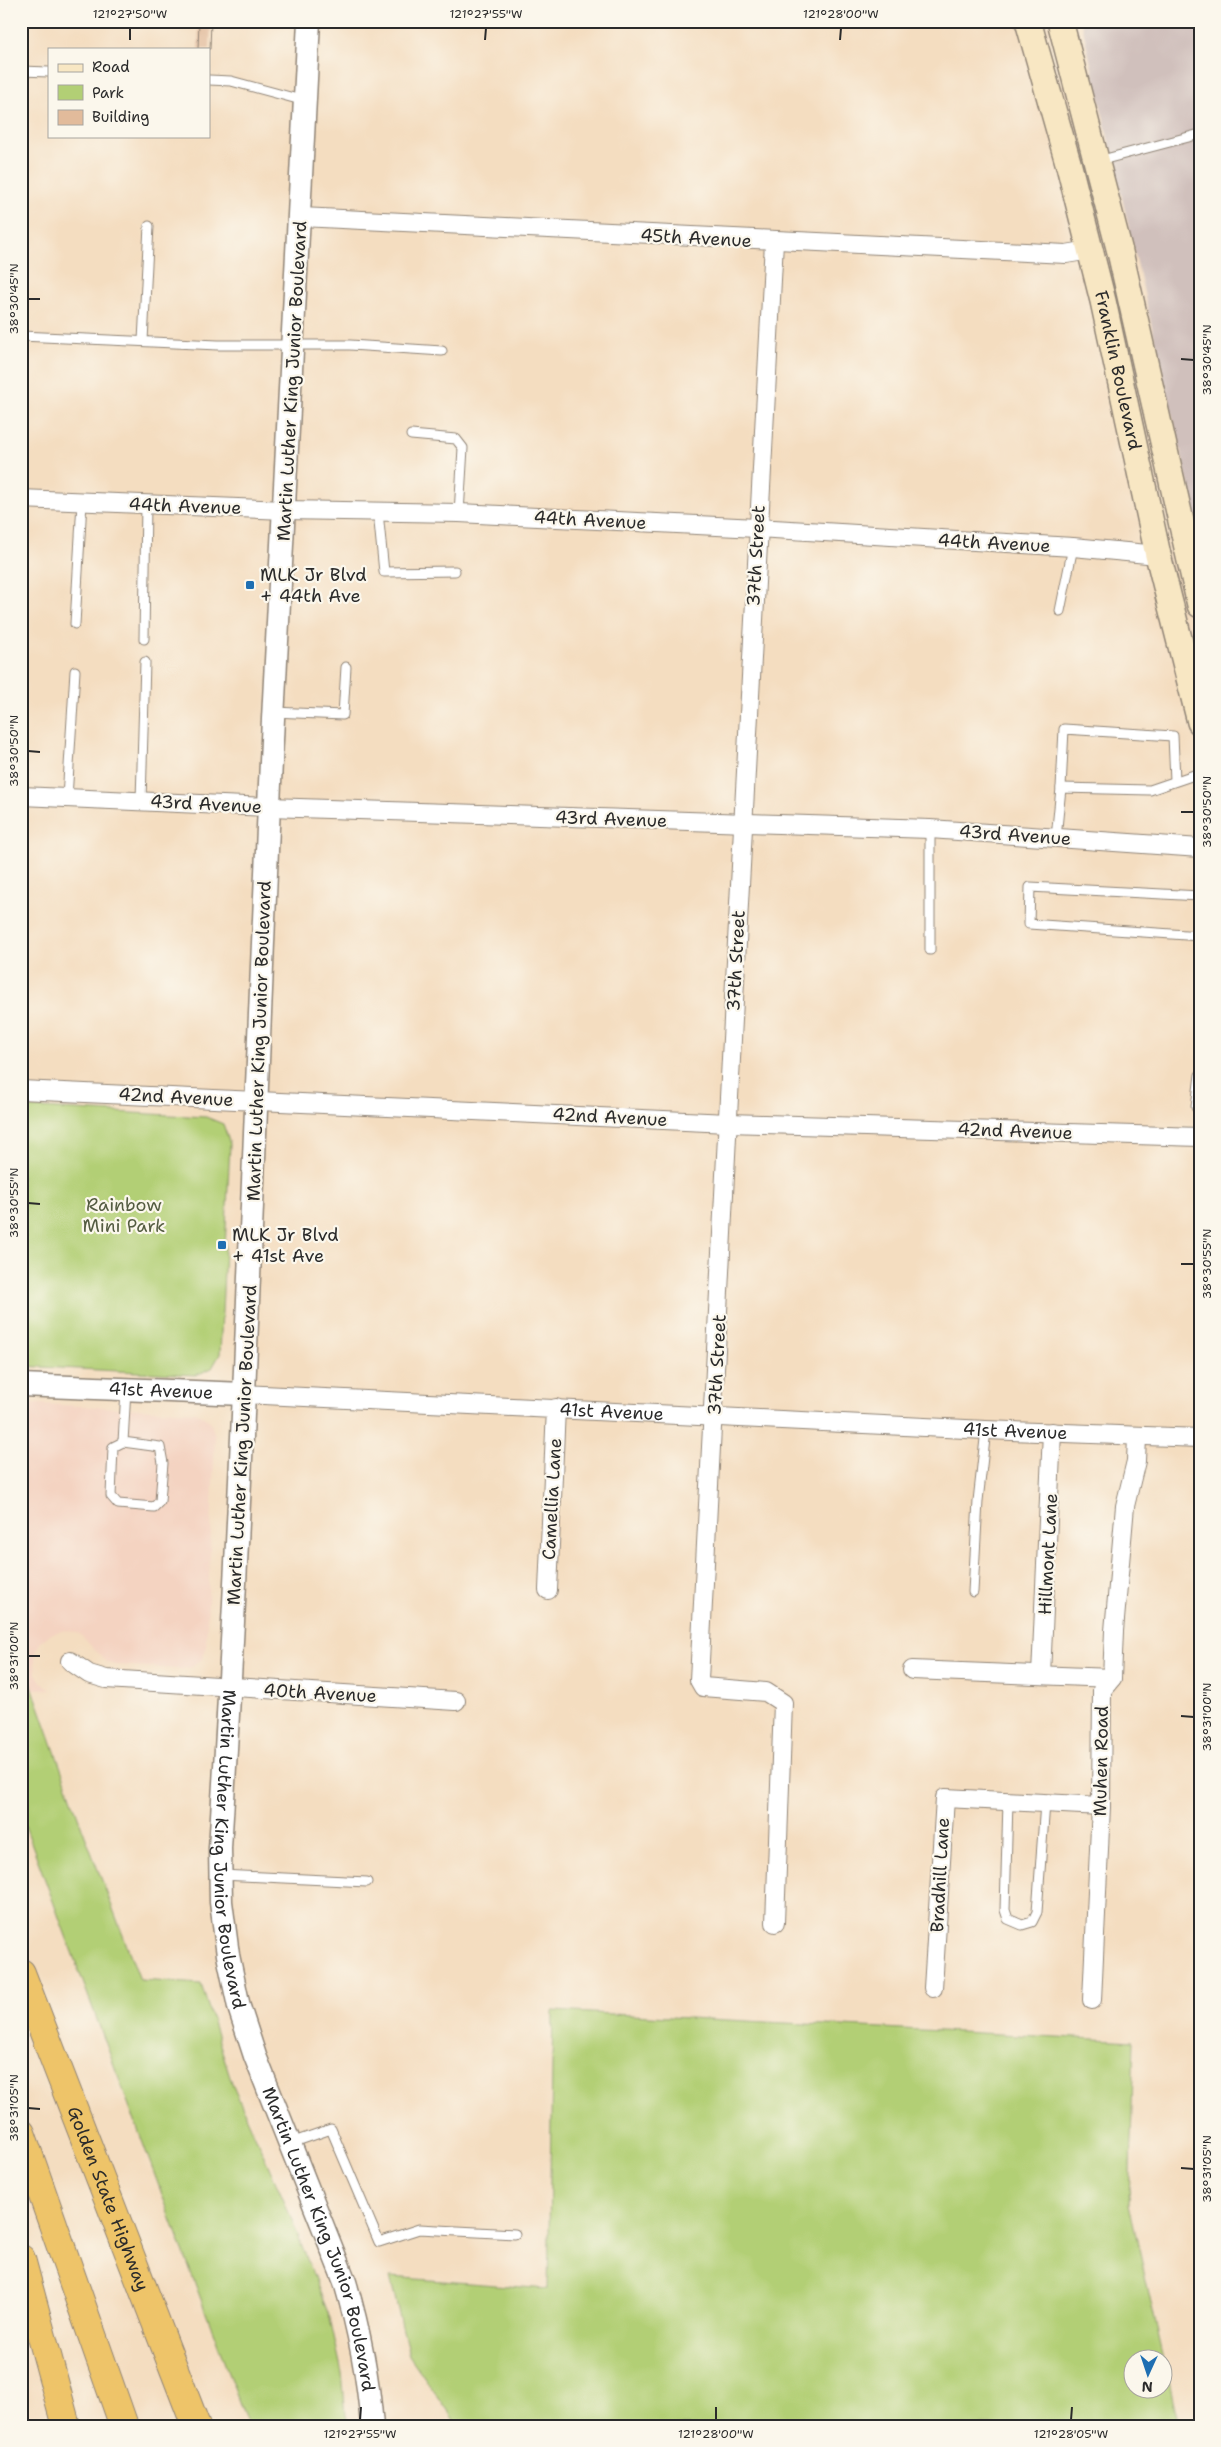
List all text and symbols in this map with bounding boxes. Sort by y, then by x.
text: 121°27'50"W [93,6,167,22]
text: 121°27'55"W [449,6,523,22]
text: 121°28'00"W [803,6,879,22]
legend [48,48,210,138]
text: Road [92,57,130,77]
text: Park [92,83,124,103]
text: Building [92,107,149,127]
street label: Martin Luther King Junior Boulevard [272,220,312,542]
street label: 45th Avenue [640,223,752,253]
text: 38°30'45"N [6,263,22,335]
street label: Franklin Boulevard [1089,288,1147,453]
text: 38°30'45"N [1199,324,1215,396]
street label: 44th Avenue [128,492,242,520]
street label: 44th Avenue [533,505,647,535]
street label: 37th Street [741,505,771,607]
street label: 44th Avenue [937,528,1051,558]
place label: MLK Jr Blvd + 44th Ave [260,563,367,608]
marker: MLK Jr Blvd + 44th Ave [244,579,256,591]
text: 38°30'50"N [6,715,22,787]
text: 38°30'50"N [1199,776,1215,848]
street label: 43rd Avenue [149,789,263,819]
street label: 43rd Avenue [554,805,668,833]
street label: 43rd Avenue [958,819,1072,851]
street label: Martin Luther King Junior Boulevard [241,880,277,1202]
street label: 37th Street [721,910,751,1012]
street label: 42nd Avenue [118,1082,234,1112]
street label: 42nd Avenue [552,1102,668,1132]
street label: 42nd Avenue [957,1117,1073,1145]
text: 38°30'55"N [6,1168,22,1238]
park label: Rainbow Mini Park [83,1193,165,1238]
place label: MLK Jr Blvd + 41st Ave [232,1223,339,1268]
text: 38°30'55"N [1199,1229,1215,1299]
marker: MLK Jr Blvd + 41st Ave [216,1239,228,1251]
street label: Martin Luther King Junior Boulevard [222,1284,262,1606]
street label: 37th Street [702,1314,732,1416]
street label: 41st Avenue [108,1377,214,1405]
street label: 41st Avenue [559,1397,664,1426]
street label: 41st Avenue [962,1417,1068,1445]
street label: Camellia Lane [537,1437,567,1561]
street label: Hillmont Lane [1033,1493,1063,1615]
text: 38°31'00"N [6,1621,22,1691]
street label: 40th Avenue [263,1678,377,1708]
text: 38°31'00"N [1199,1682,1215,1752]
street label: Martin Luther King Junior Boulevard [208,1689,251,2011]
street label: Muhen Road [1088,1705,1114,1817]
street label: Bradhill Lane [925,1817,955,1933]
text: 38°31'05"N [6,2074,22,2142]
street label: Martin Luther King Junior Boulevard [256,2083,380,2393]
street label: Golden State Highway [62,2103,155,2295]
text: 38°31'05"N [1199,2135,1215,2203]
north arrow [1124,2350,1174,2400]
text: N [1141,2378,1153,2396]
text: 121°27'55"W [323,2426,397,2442]
text: 121°28'00"W [678,2426,754,2442]
text: 121°28'05"W [1034,2426,1108,2442]

